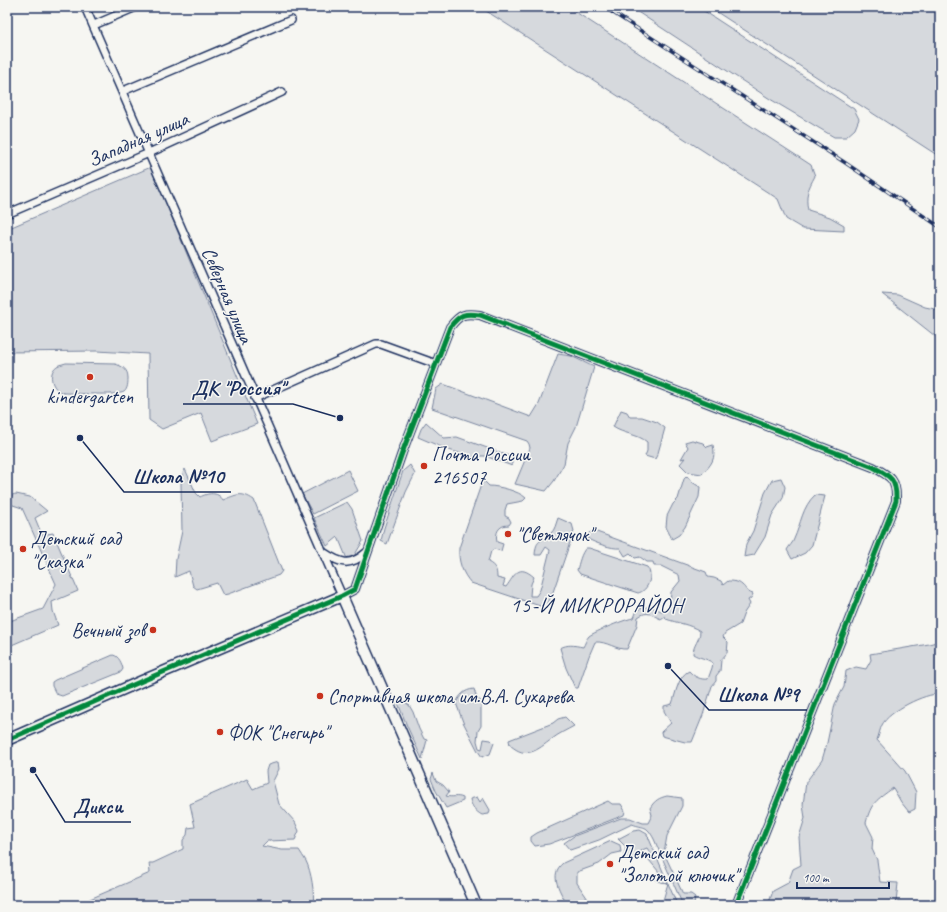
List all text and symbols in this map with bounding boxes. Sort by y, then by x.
street label: Западная улица [84,106,194,173]
street label: Северная улица [196,243,260,348]
callout: ДК "Россия" [183,371,293,404]
marker: kindergarten [85,372,95,382]
text: ДК "Россия" [191,375,290,401]
place label: kindergarten [47,384,134,409]
place label: Почта России 216507 [432,442,531,490]
callout: Школа №10 [124,459,231,492]
marker: Почта России 216507 [419,461,429,471]
text: Школа №10 [132,463,226,489]
place label: "Светлячок" [516,522,597,547]
place label: Детский сад "Сказка" [31,526,122,574]
marker: "Светлячок" [503,529,513,539]
marker: Детский сад "Сказка" [18,544,28,554]
district label: 15-Й МИКРОРАЙОН [510,592,686,618]
place label: Вечный зов [72,618,148,644]
marker: Вечный зов [148,625,158,635]
callout: Школа №9 [709,677,807,710]
text: Школа №9 [717,681,802,707]
place label: Спортивная школа им.В.А. Сухарева [328,684,575,709]
marker: Спортивная школа им.В.А. Сухарева [315,691,325,701]
place label: ФОК "Снегирь" [228,720,332,745]
marker: ФОК "Снегирь" [215,727,225,737]
callout: Дикси [65,789,131,822]
text: Дикси [73,793,125,819]
place label: Детский сад "Золотой ключик" [618,840,742,888]
marker: Детский сад "Золотой ключик" [605,859,615,869]
scale bar [797,864,889,890]
text: 100 m [803,870,830,886]

